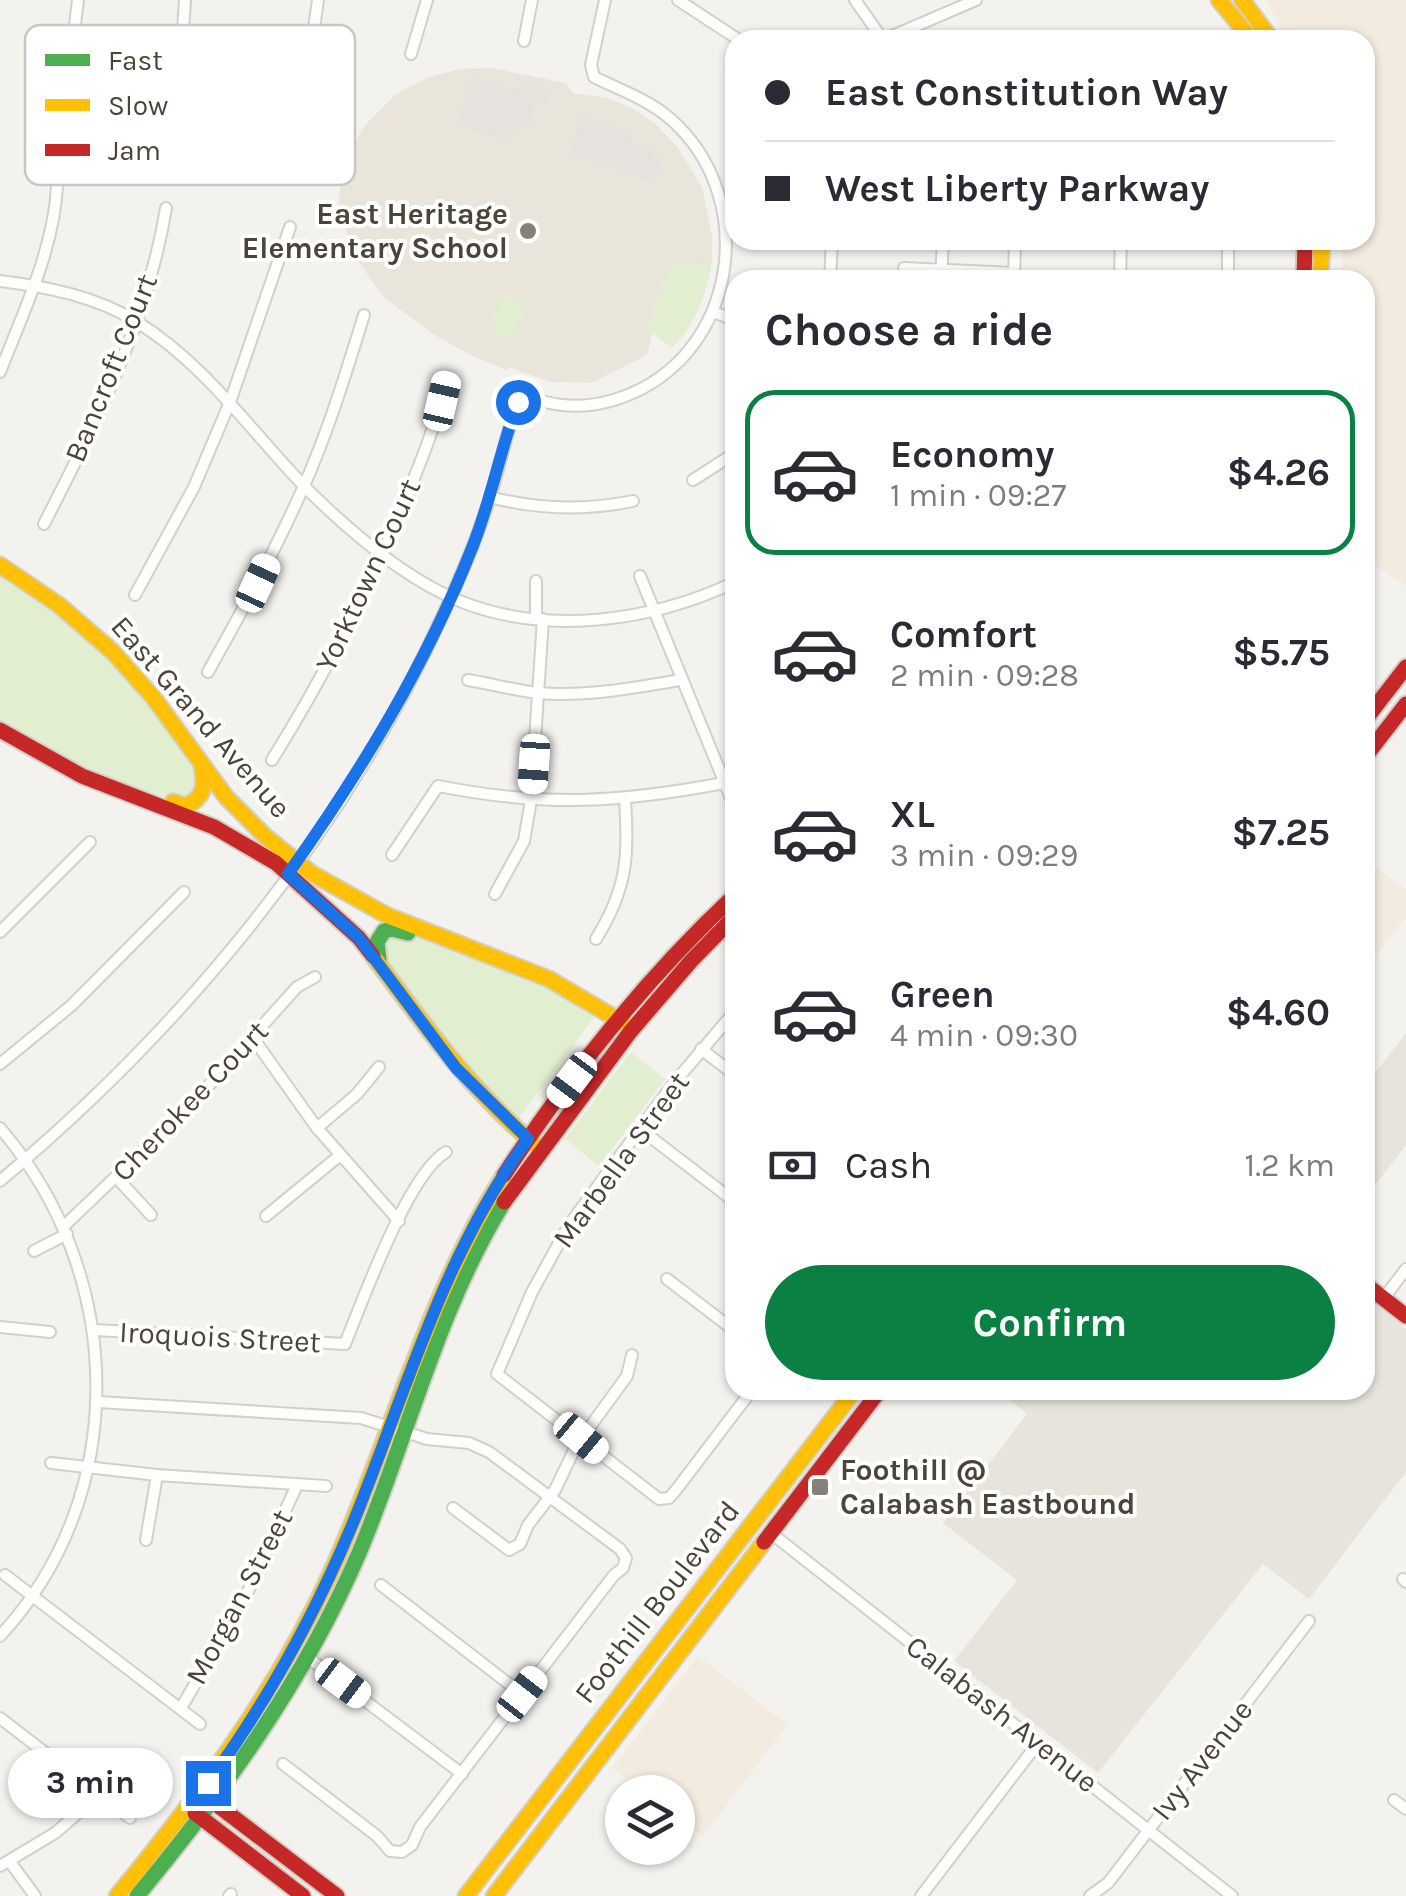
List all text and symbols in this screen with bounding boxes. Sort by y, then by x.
legend [25,25,355,185]
text: Fast [108,44,163,77]
text: East Constitution Way [825,70,1228,115]
text: Slow [108,89,168,122]
text: Jam [108,134,161,167]
text: West Liberty Parkway [825,166,1209,211]
place label: East Heritage Elementary School [242,196,508,266]
marker: East Heritage Elementary School [517,220,539,242]
street label: Bancroft Court [57,269,165,467]
text: Choose a ride [765,304,1053,356]
car [421,368,463,434]
route start [496,380,541,425]
icon: car [770,428,860,518]
text: Economy [890,432,1054,477]
text: $4.26 [1227,450,1330,495]
street label: Yorktown Court [308,473,428,677]
text: 1 min · 09:27 [890,477,1066,514]
car [232,549,284,617]
icon: car [770,608,860,698]
street label: East Grand Avenue [103,609,299,825]
text: Comfort [890,612,1037,657]
text: $5.75 [1233,630,1330,675]
text: 2 min · 09:28 [890,657,1079,694]
car [517,733,551,795]
icon: car [770,788,860,878]
text: XL [890,792,935,837]
text: $7.25 [1232,810,1330,855]
text: 3 min · 09:29 [890,837,1078,874]
icon: car [770,968,860,1058]
text: Green [890,972,995,1017]
text: $4.60 [1226,990,1330,1035]
street label: Cherokee Court [104,1013,276,1189]
text: 4 min · 09:30 [890,1017,1078,1054]
car [542,1047,602,1113]
street label: Marbella Street [545,1065,697,1255]
icon: cash [765,1138,820,1193]
text: Cash [845,1143,932,1188]
text: 1.2 km [1245,1147,1335,1184]
button: Confirm [765,1265,1335,1380]
street label: Iroquois Street [118,1314,322,1360]
car [548,1407,614,1469]
place label: Foothill @ Calabash Eastbound [840,1452,1135,1522]
marker: Foothill @ Calabash Eastbound [809,1476,831,1498]
street label: Foothill Boulevard [567,1494,747,1710]
street label: Morgan Street [178,1503,300,1691]
street label: Calabash Avenue [899,1628,1105,1800]
car [310,1653,376,1713]
car [492,1661,552,1727]
street label: Ivy Avenue [1144,1692,1260,1828]
callout: 3 min [8,1748,173,1818]
route end [186,1761,231,1806]
text: 3 min [46,1764,135,1801]
map controls [605,1775,695,1865]
button: layers [605,1775,695,1865]

